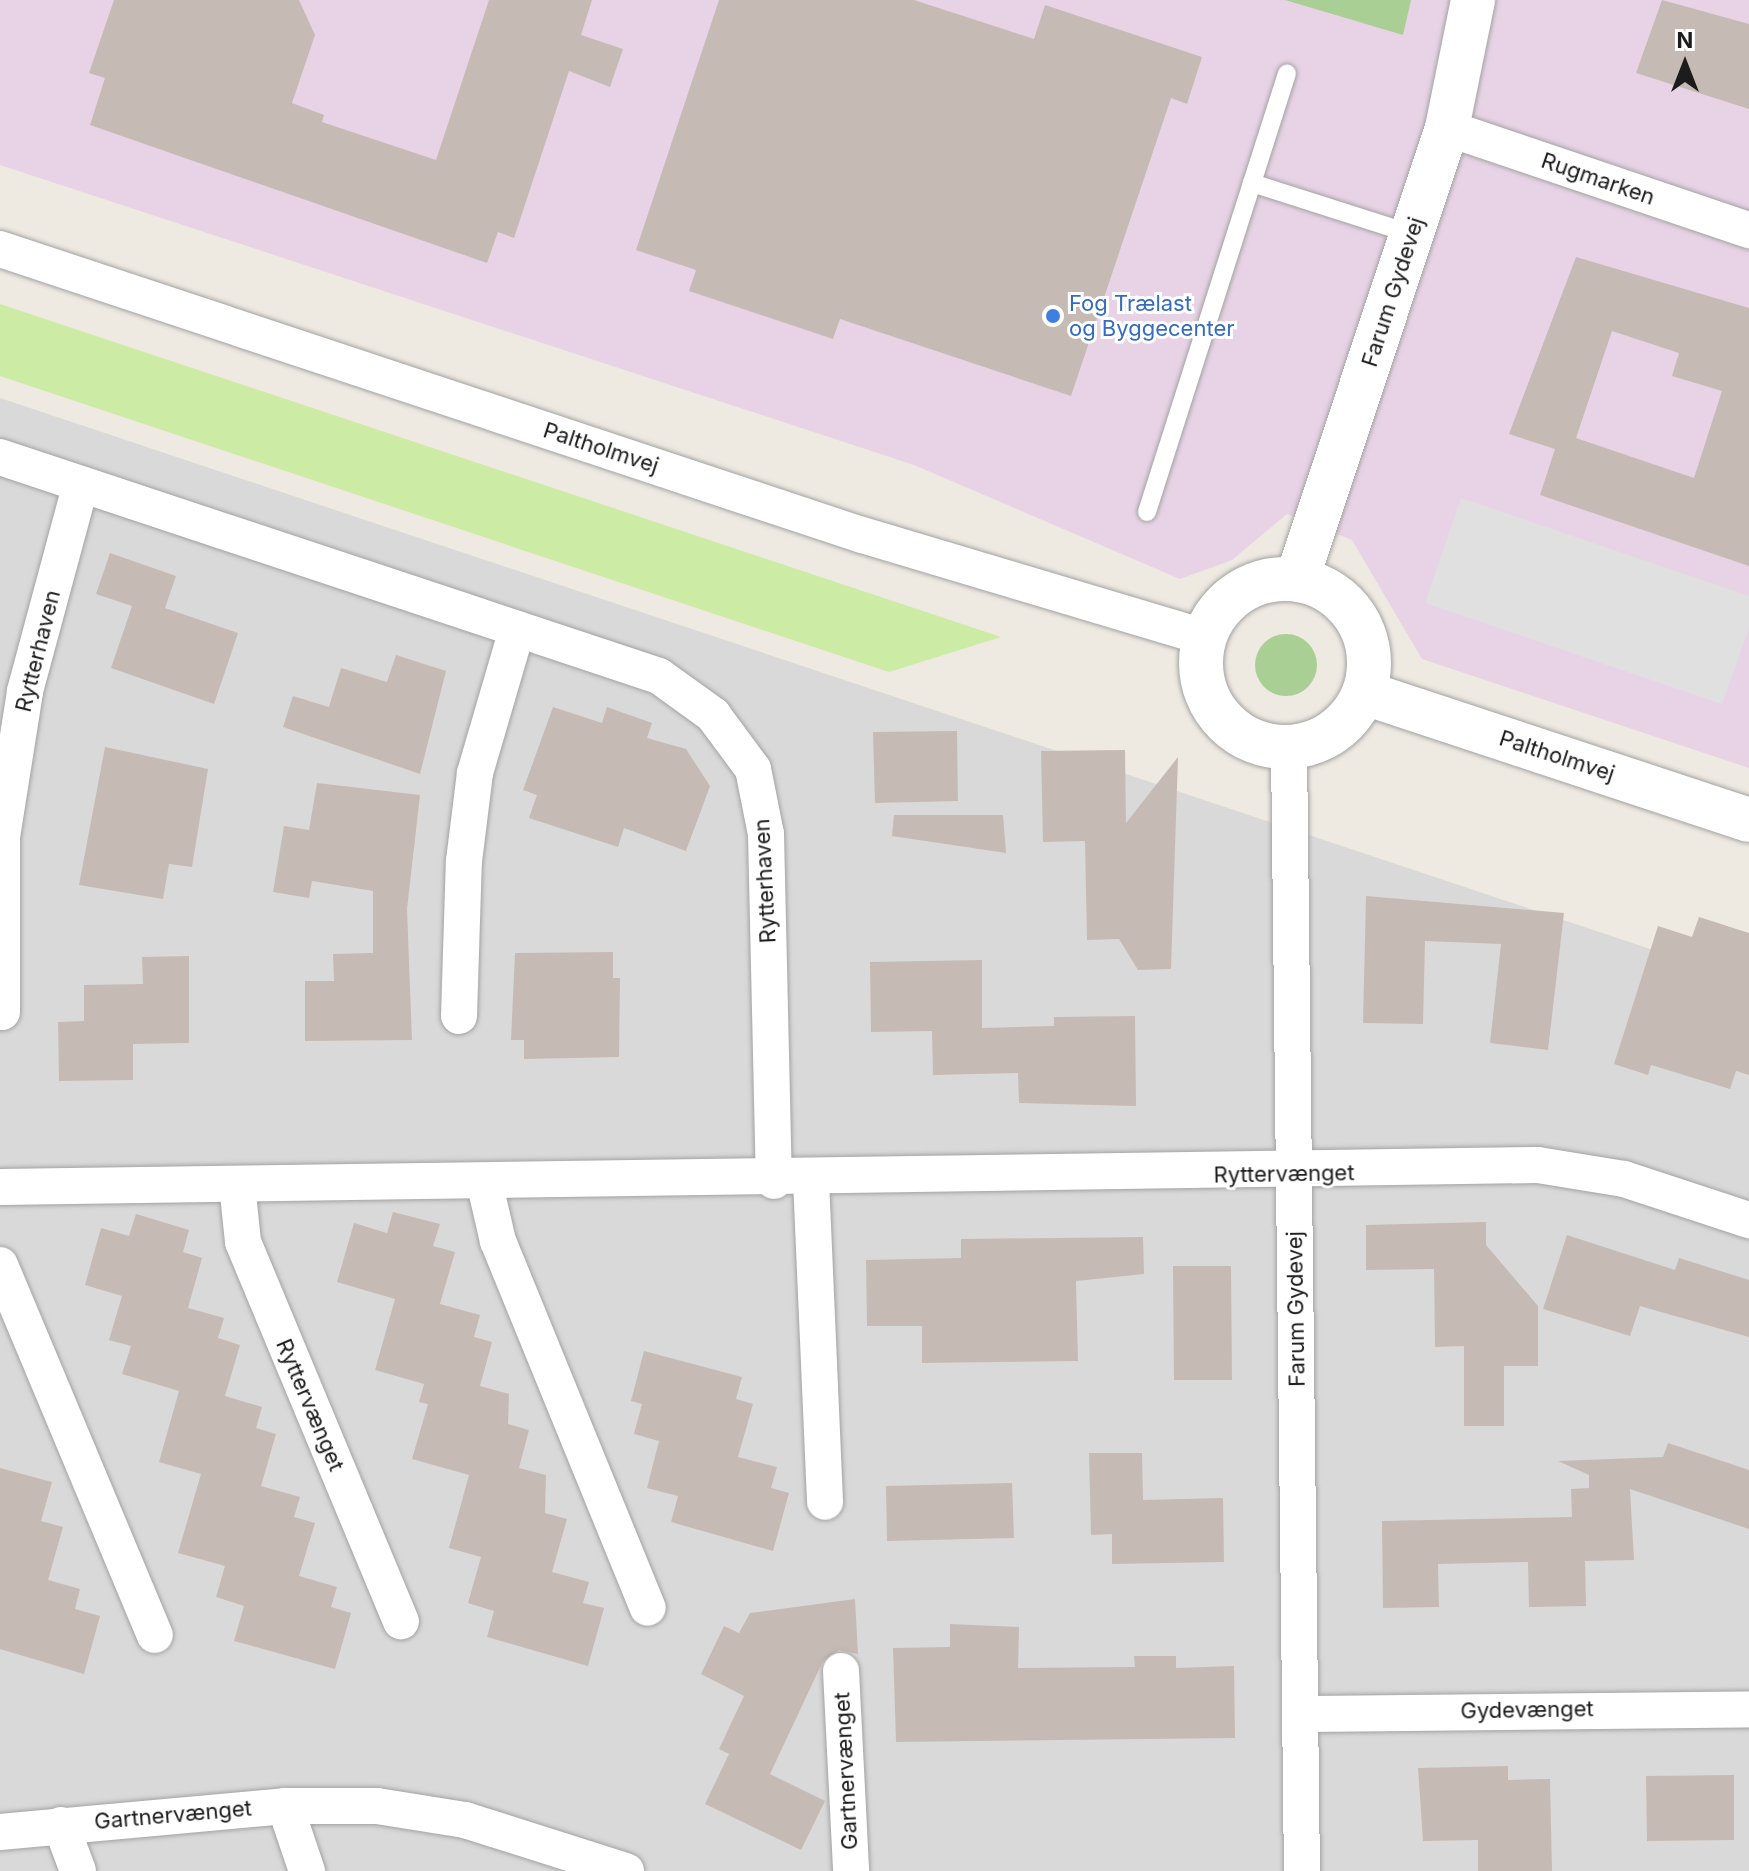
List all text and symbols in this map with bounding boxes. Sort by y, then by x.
north arrow [1645,24,1725,104]
text: N [1677,27,1693,53]
street label: Rugmarken [1538,147,1658,211]
street label: Farum Gydevej [1356,214,1430,370]
place label: Fog Trælast og Byggecenter [1069,290,1234,342]
marker: Fog Trælast og Byggecenter [1044,307,1062,325]
street label: Paltholmvej [540,417,662,479]
street label: Rytterhaven [10,587,66,715]
street label: Paltholmvej [1496,725,1618,787]
street label: Rytterhaven [749,818,781,944]
street label: Ryttervænget [1213,1160,1355,1188]
street label: Farum Gydevej [1281,1231,1311,1387]
street label: Ryttervænget [270,1335,350,1475]
street label: Gartnervænget [829,1691,863,1851]
street label: Gydevænget [1460,1696,1594,1724]
street label: Gartnervænget [93,1795,253,1835]

